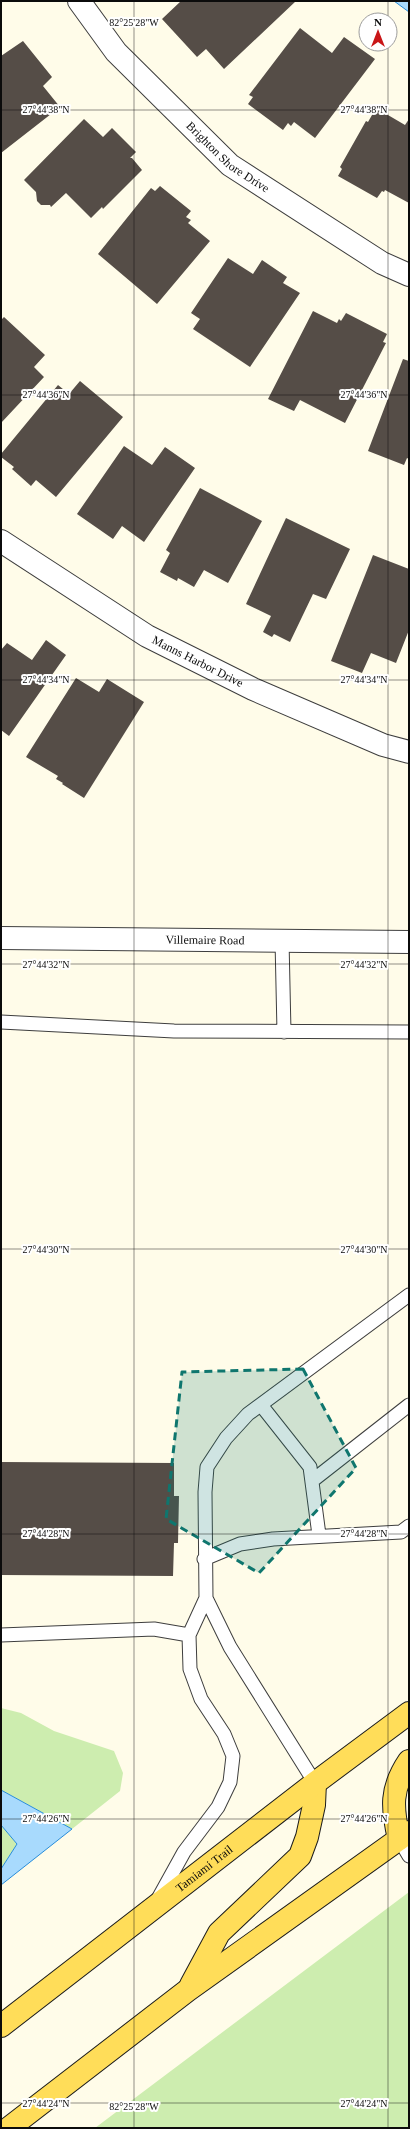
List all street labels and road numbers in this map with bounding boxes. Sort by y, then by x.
street label: Brighton Shore Drive [183,119,272,196]
street label: Manns Harbor Drive [150,633,246,690]
street label: Villemaire Road [165,933,245,947]
street label: Tamiami Trail [173,1842,236,1895]

